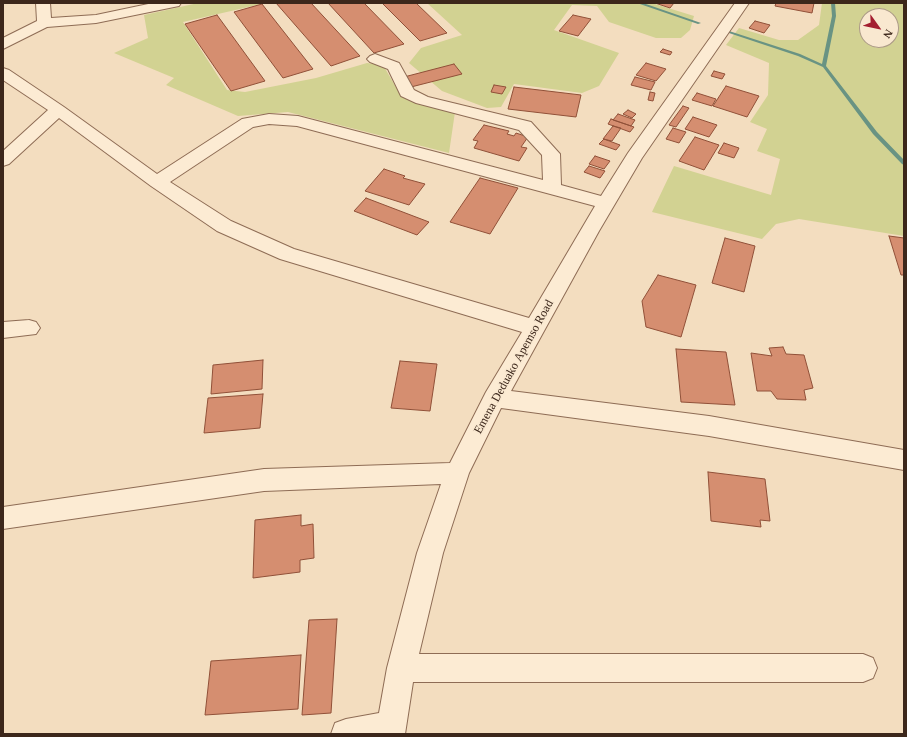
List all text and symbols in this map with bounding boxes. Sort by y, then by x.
north arrow [859,8,899,48]
text: N [881,27,895,41]
street label: Emena Deduako Apemso Road [471,297,557,437]

